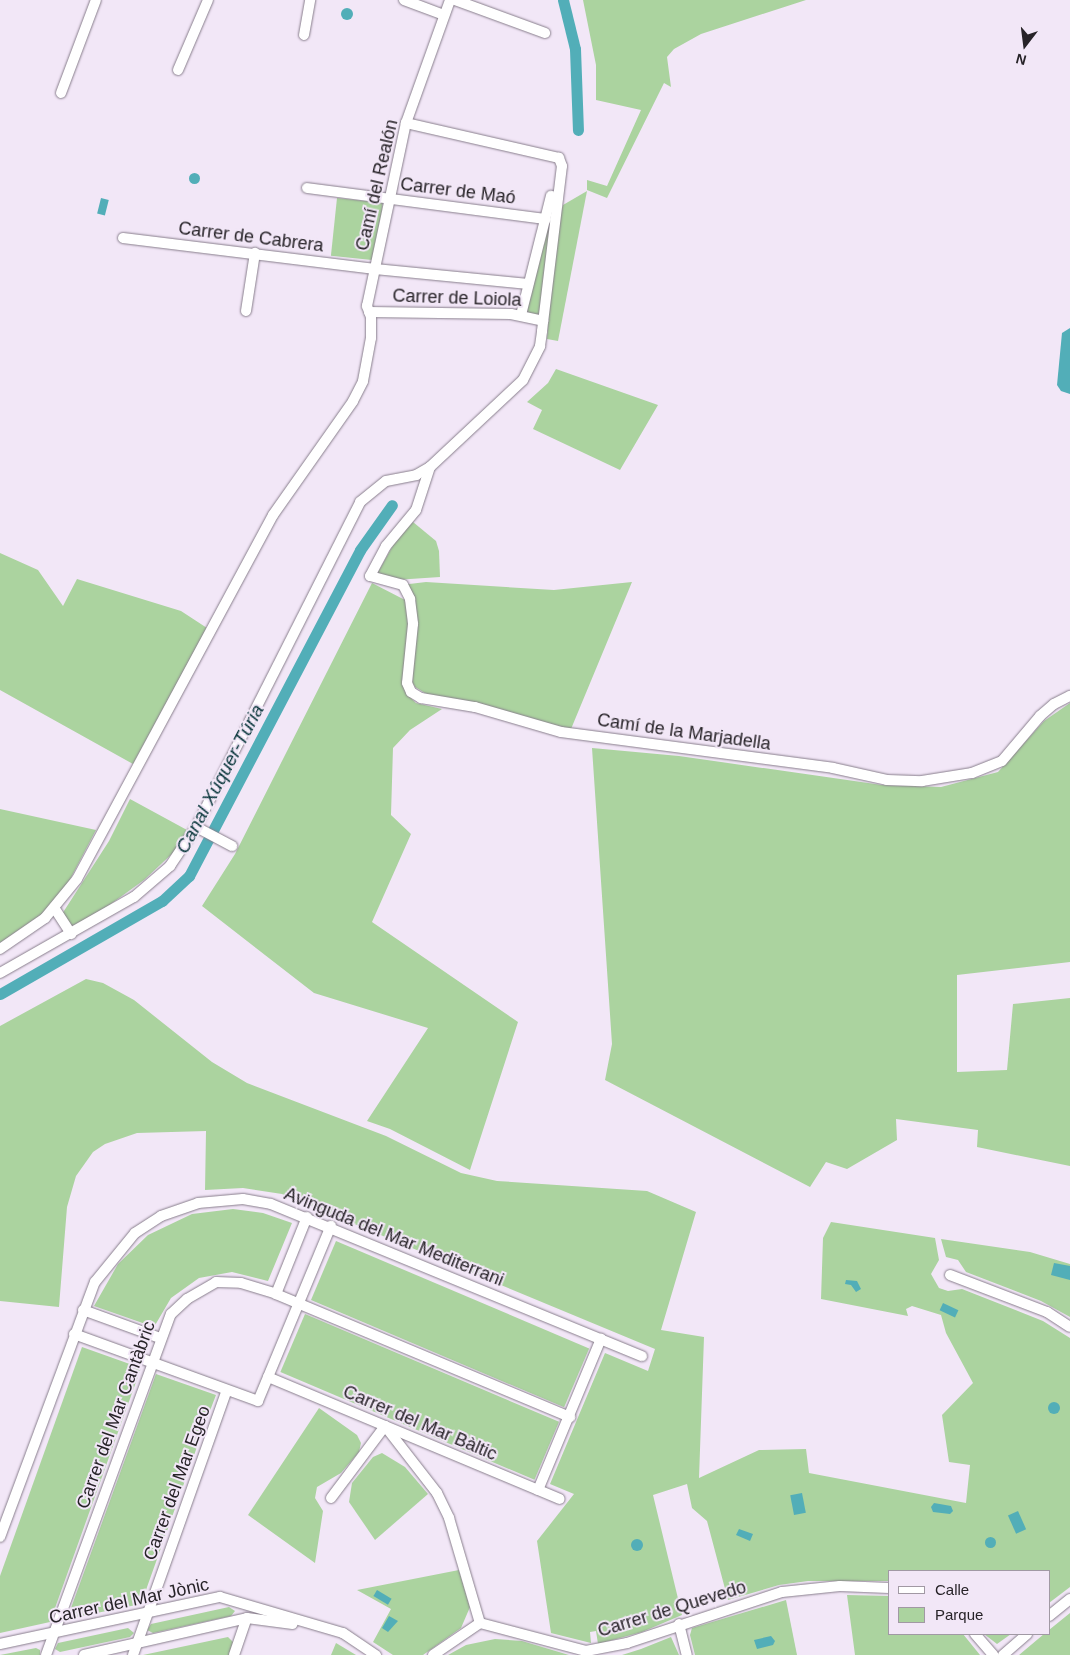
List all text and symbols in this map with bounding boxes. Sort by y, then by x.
north arrow [1000,20,1050,70]
text: N [1014,50,1028,69]
street label: Camí del Realón [351,117,403,253]
street label: Carrer de Maó [399,173,517,209]
street label: Carrer de Cabrera [177,217,325,257]
street label: Carrer de Loiola [392,285,522,311]
water label: Canal Xúquer-Túria [171,701,269,857]
street label: Camí de la Marjadella [596,709,772,755]
street label: Avinguda del Mar Mediterrani [281,1183,507,1291]
street label: Carrer del Mar Cantàbric [72,1318,160,1512]
street label: Carrer del Mar Bàltic [340,1381,500,1465]
street label: Carrer del Mar Egeo [139,1403,215,1563]
legend [888,1570,1050,1635]
street label: Carrer del Mar Jònic [47,1573,211,1629]
street label: Carrer de Quevedo [595,1576,749,1642]
text: Calle [935,1581,969,1598]
text: Parque [935,1606,983,1623]

